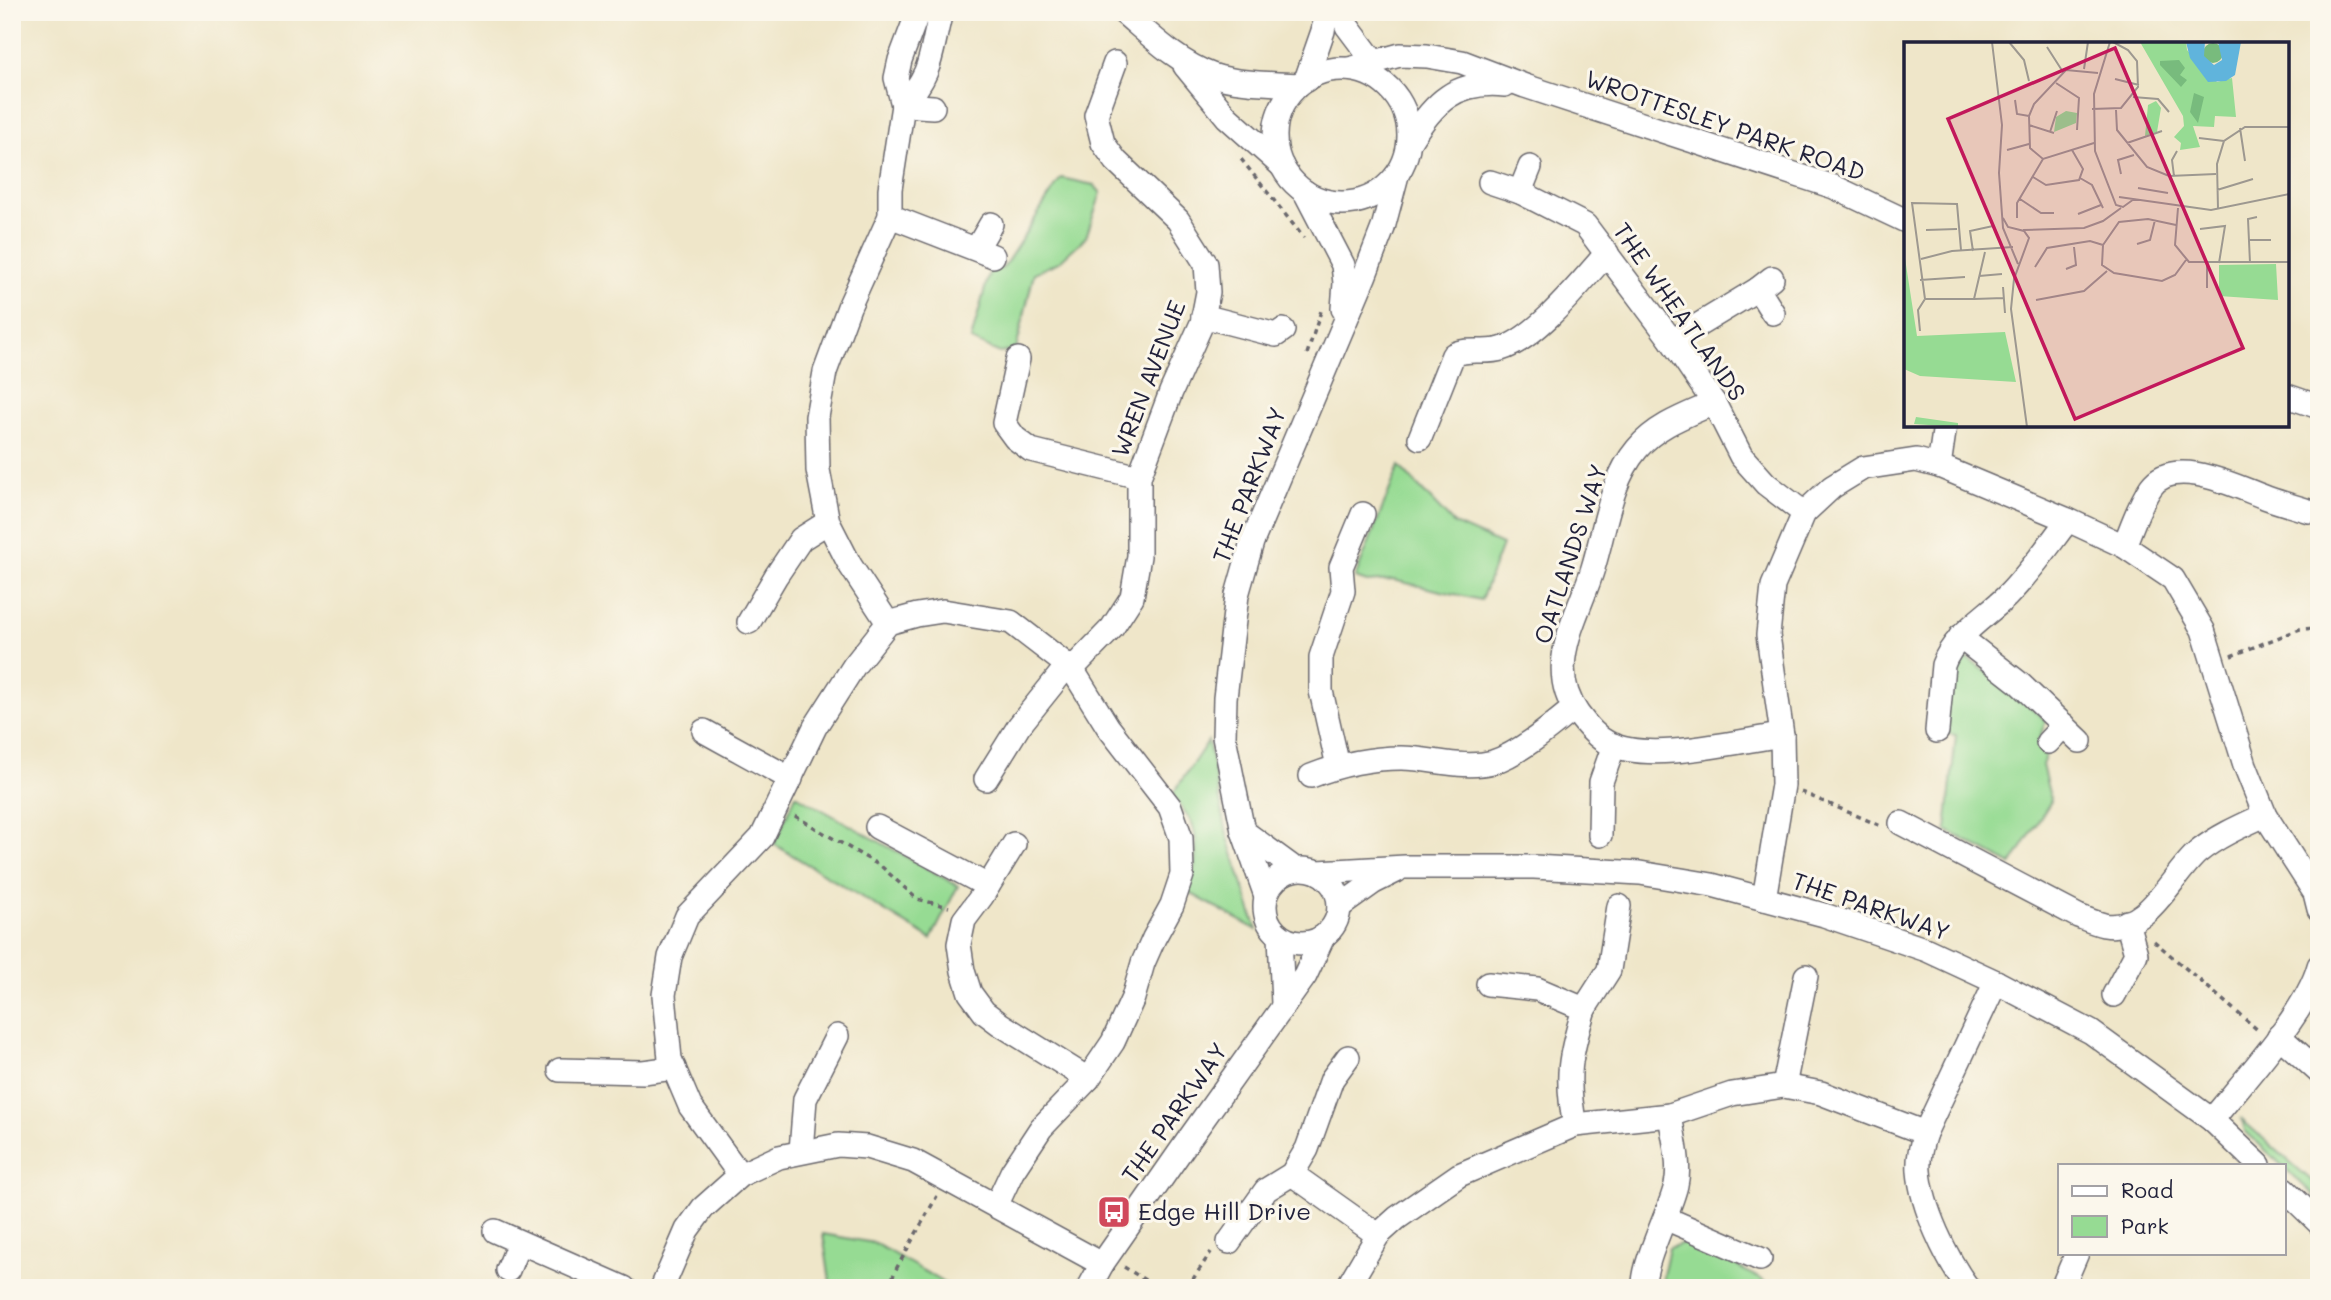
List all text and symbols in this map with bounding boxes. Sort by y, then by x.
inset map [1904,42,2289,427]
street label: WROTTESLEY PARK ROAD [1582,62,1869,187]
street label: THE WHEATLANDS [1607,216,1753,406]
street label: WREN AVENUE [1104,296,1192,461]
street label: THE PARKWAY [1205,402,1293,567]
street label: OATLANDS WAY [1526,460,1613,647]
street label: THE PARKWAY [1789,864,1954,947]
street label: THE PARKWAY [1114,1036,1234,1188]
legend [2058,1164,2286,1254]
text: Road [2121,1176,2173,1203]
bus stop icon: Edge Hill Drive [1095,1193,1133,1231]
place label: Edge Hill Drive [1138,1195,1311,1226]
text: Park [2121,1212,2169,1239]

